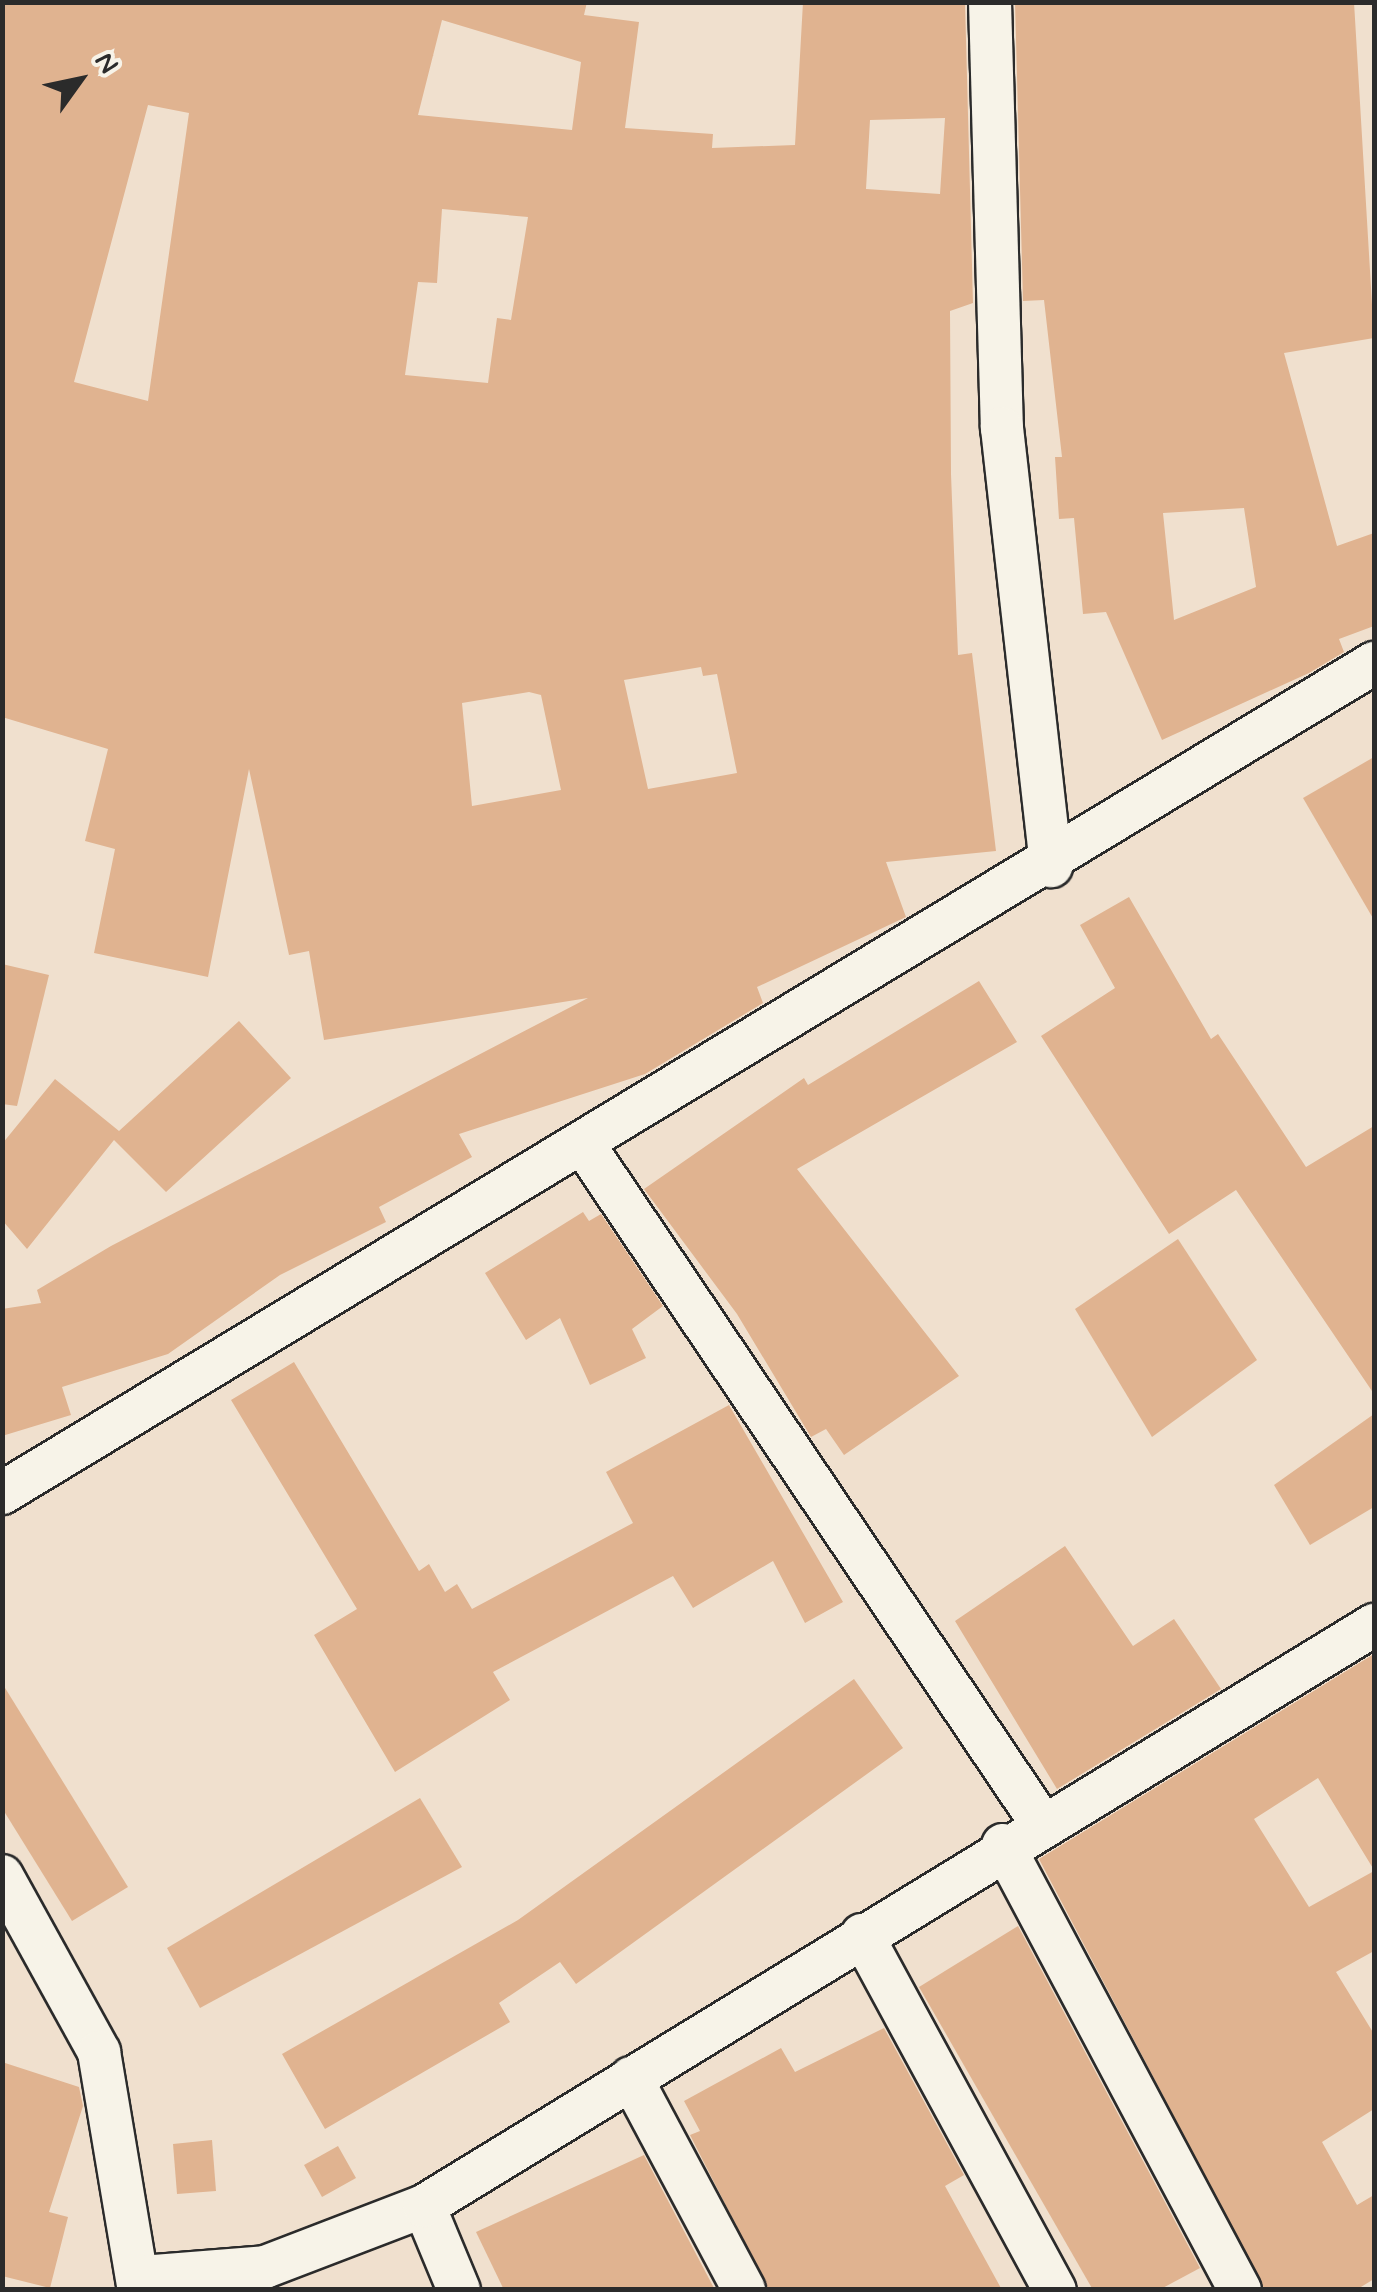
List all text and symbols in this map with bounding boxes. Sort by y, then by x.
north arrow [30,30,130,130]
text: N [85,45,126,81]

